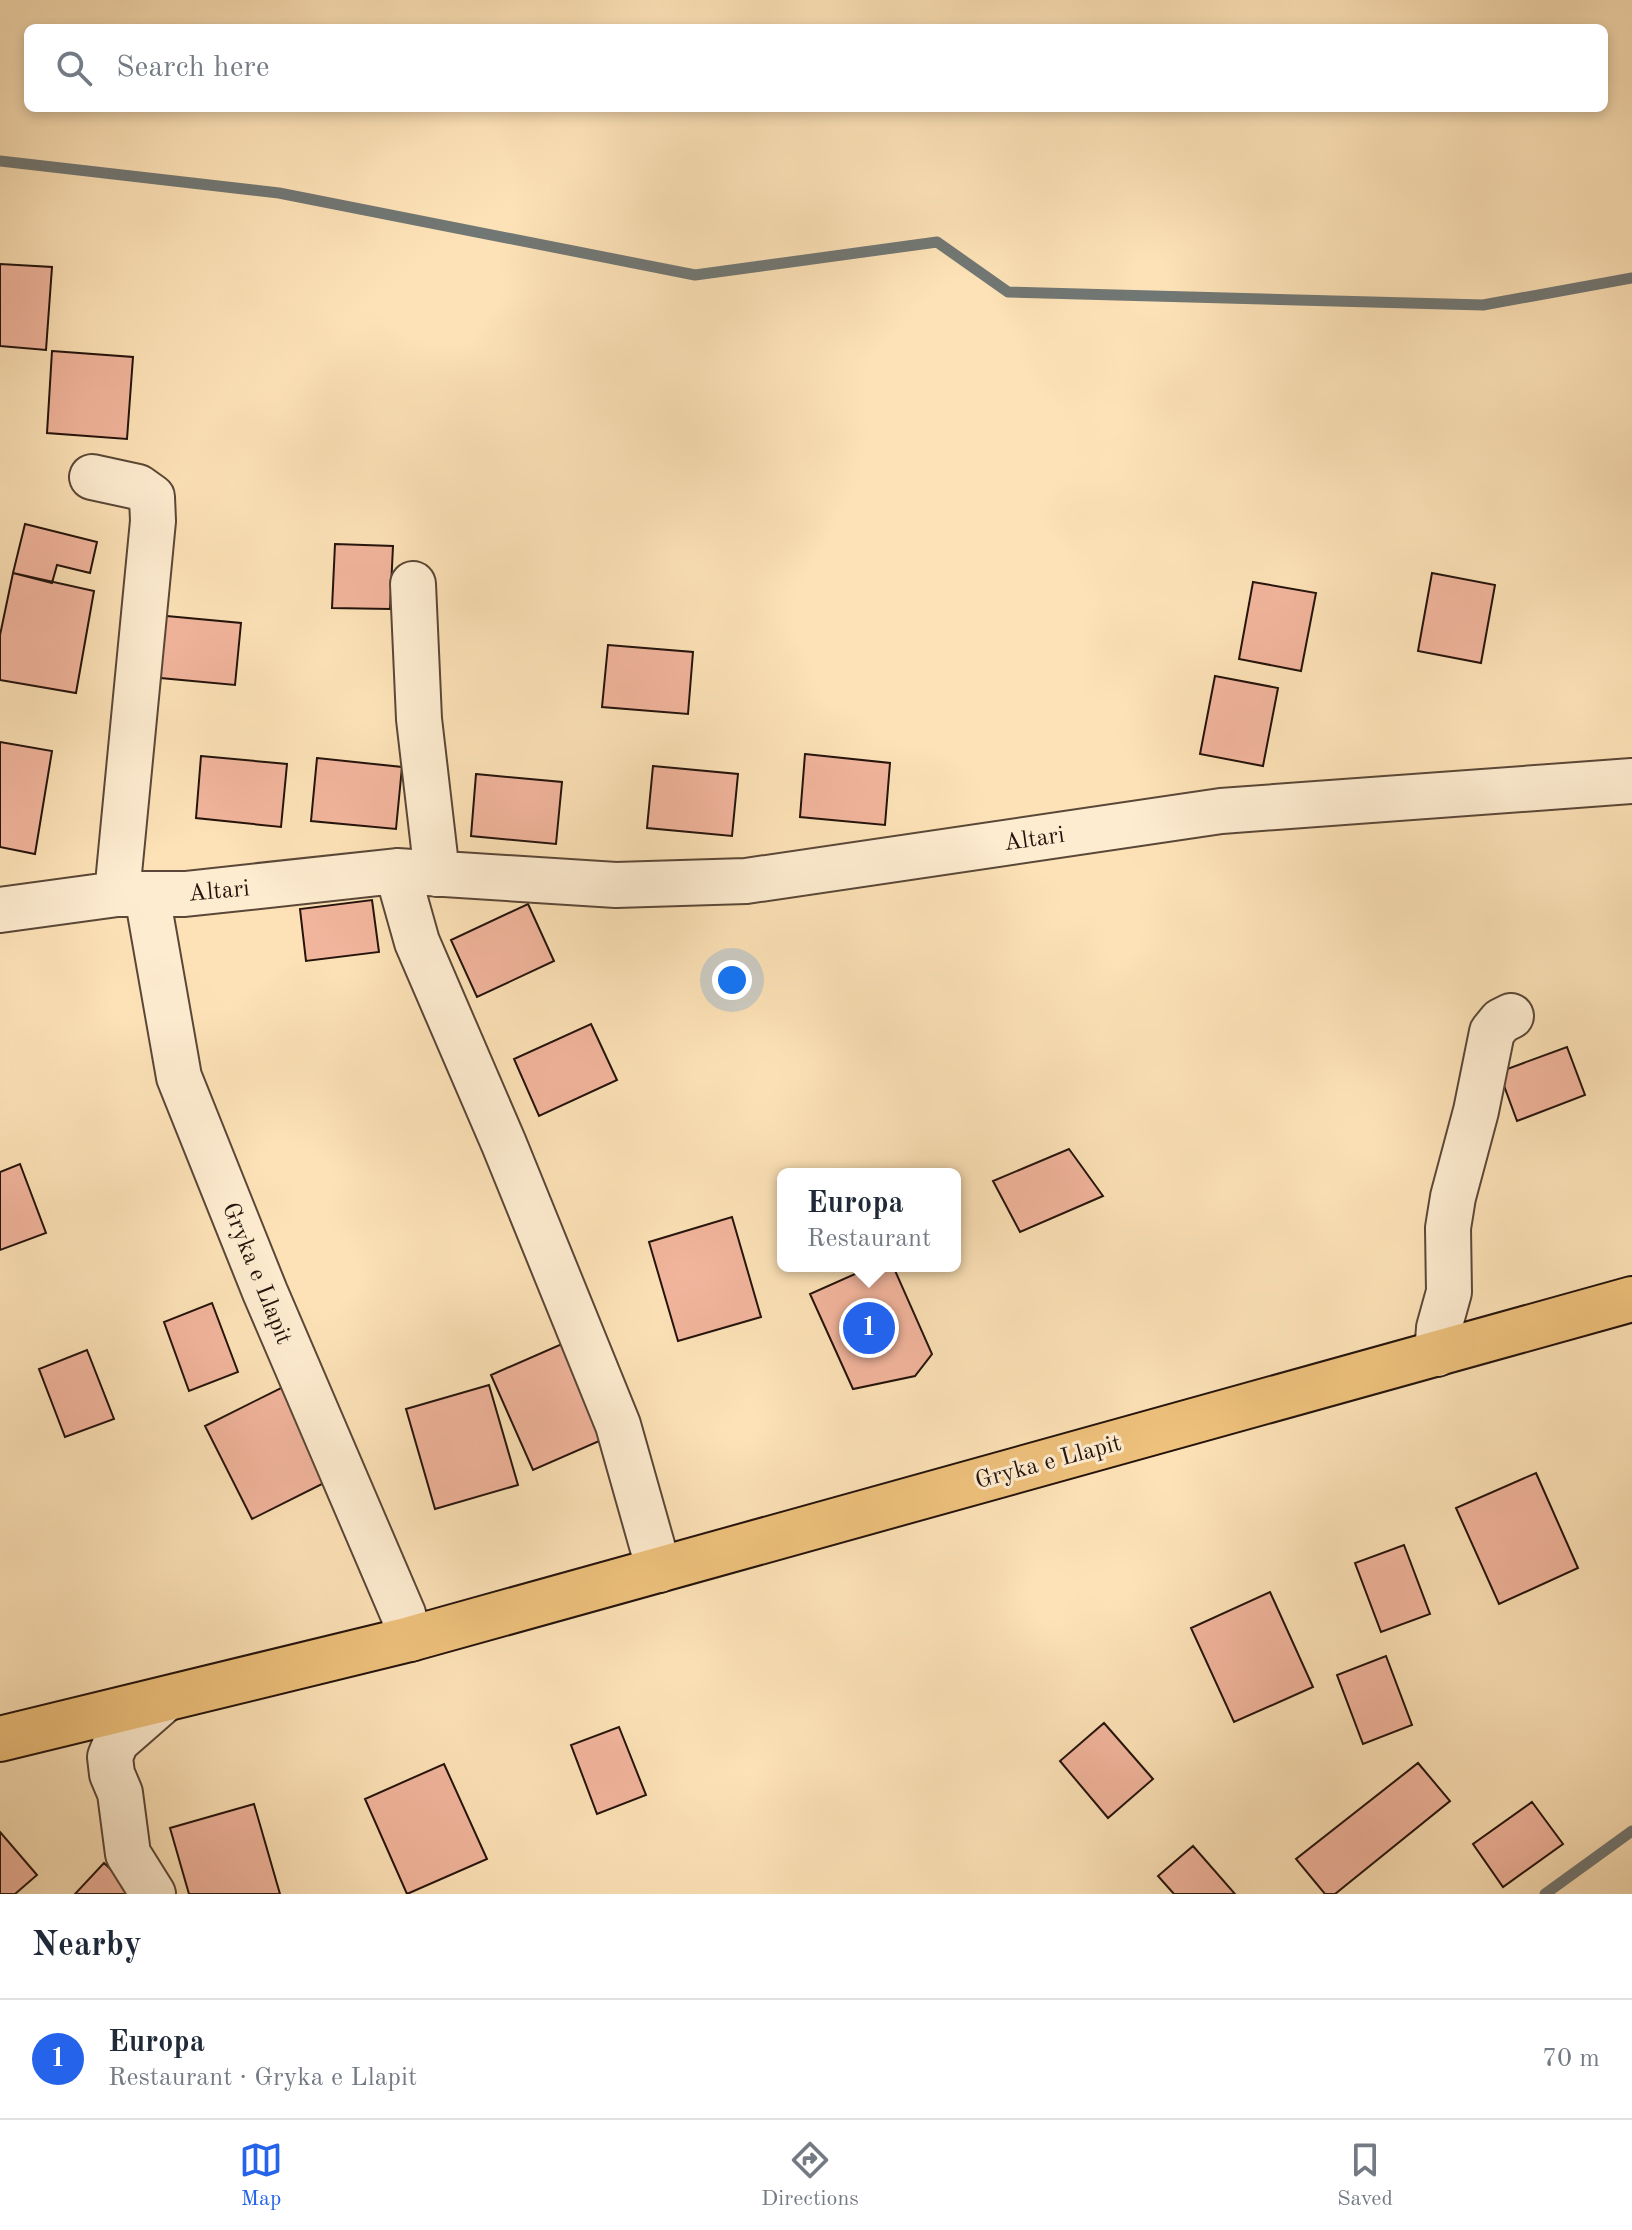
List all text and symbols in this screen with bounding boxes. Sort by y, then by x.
search box [24,24,1608,112]
icon: search [52,46,96,90]
text: Search here [116,53,270,83]
street label: Altari [1002,824,1066,856]
street label: Altari [188,877,251,907]
your location [712,960,752,1000]
popup [777,1168,961,1272]
text: Europa [807,1189,904,1219]
street label: Gryka e Llapit [217,1200,295,1348]
text: Restaurant [807,1226,931,1252]
pin: 1 [843,1298,895,1358]
street label: Gryka e Llapit [973,1432,1124,1494]
text: Nearby [32,1929,142,1963]
text: Europa [108,2028,205,2058]
text: 1 [50,2046,66,2072]
text: 70 m [1542,2046,1600,2072]
text: Restaurant · Gryka e Llapit [108,2065,417,2091]
tab: Map [239,2138,283,2213]
tab: Directions [761,2138,859,2213]
tab: Saved [1337,2138,1393,2213]

